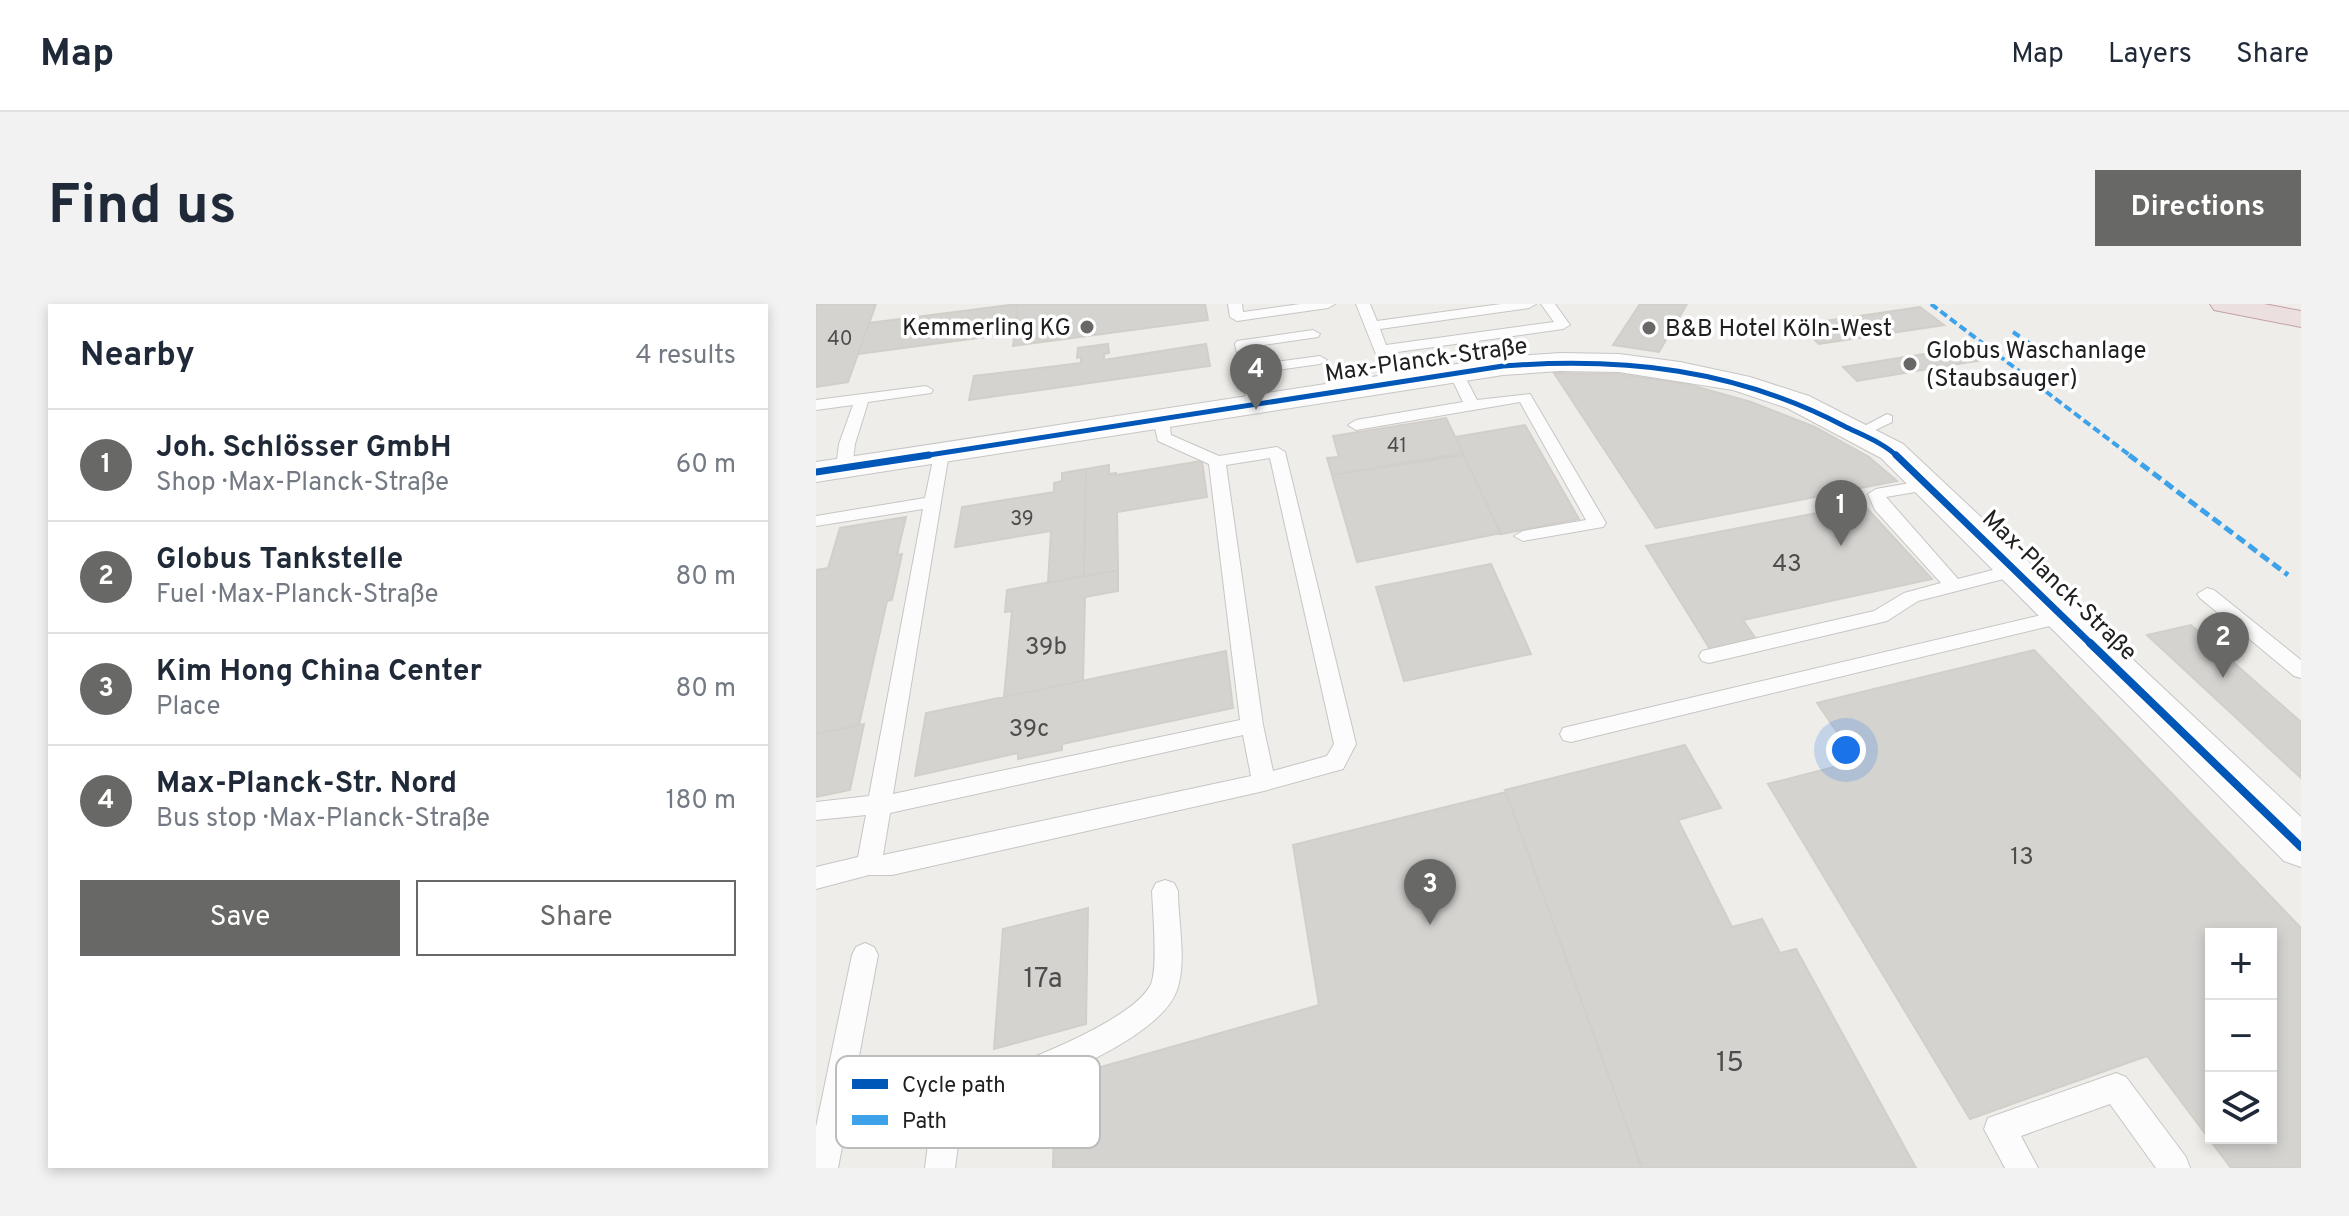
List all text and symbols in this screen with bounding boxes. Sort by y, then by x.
text: Map [40,31,114,80]
text: Map [2011,37,2064,73]
text: Layers [2108,37,2192,73]
text: Share [2236,37,2309,73]
button: Directions [2095,170,2301,246]
text: Find us [48,173,237,243]
place label: Kemmerling KG [902,314,1071,344]
place label: B&B Hotel Köln-West [1665,315,1892,345]
marker: Kemmerling KG [1078,318,1096,336]
marker: B&B Hotel Köln-West [1640,319,1658,337]
house number: 40 [827,327,853,353]
street label: Max-Planck-Straße [1323,332,1529,390]
text: Nearby [80,335,195,378]
place label: Globus Waschanlage (Staubsauger) [1926,337,2146,395]
text: 4 results [635,340,736,373]
pin: 4 [1230,344,1282,410]
marker: Globus Waschanlage (Staubsauger) [1901,355,1919,373]
text: Joh. Schlösser GmbH [156,430,452,467]
house number: 41 [1387,434,1407,460]
text: 1 [101,449,111,482]
text: 60 m [676,449,736,482]
text: Shop · Max-Planck-Straße [156,467,449,500]
pin: 1 [1815,480,1867,546]
street label: Max-Planck-Straße [1975,505,2142,668]
house number: 39 [1010,507,1034,533]
text: Globus Tankstelle [156,542,403,579]
house number: 43 [1772,550,1802,580]
text: 2 [98,561,114,594]
text: 80 m [676,561,736,594]
text: Fuel · Max-Planck-Straße [156,579,438,612]
pin: 2 [2197,612,2249,678]
house number: 39b [1025,633,1067,663]
text: Kim Hong China Center [156,654,482,691]
text: 3 [98,673,114,706]
text: 80 m [676,673,736,706]
text: Place [156,691,220,724]
house number: 39c [1009,715,1049,745]
your location [1826,730,1866,770]
text: Max-Planck-Str. Nord [156,766,457,803]
text: 4 [98,785,114,818]
text: 180 m [666,785,736,818]
text: Bus stop · Max-Planck-Straße [156,803,490,836]
house number: 13 [2010,843,2034,873]
pin: 3 [1404,859,1456,925]
button: Save [80,880,400,956]
button: Share [416,880,736,956]
map controls [2205,928,2277,1144]
button: + [2205,928,2277,1000]
house number: 17a [1024,962,1062,998]
button: − [2205,1000,2277,1072]
house number: 15 [1716,1046,1744,1082]
legend [836,1056,1100,1148]
button: layers [2205,1072,2277,1144]
text: Cycle path [902,1073,1006,1100]
text: Path [902,1109,947,1136]

